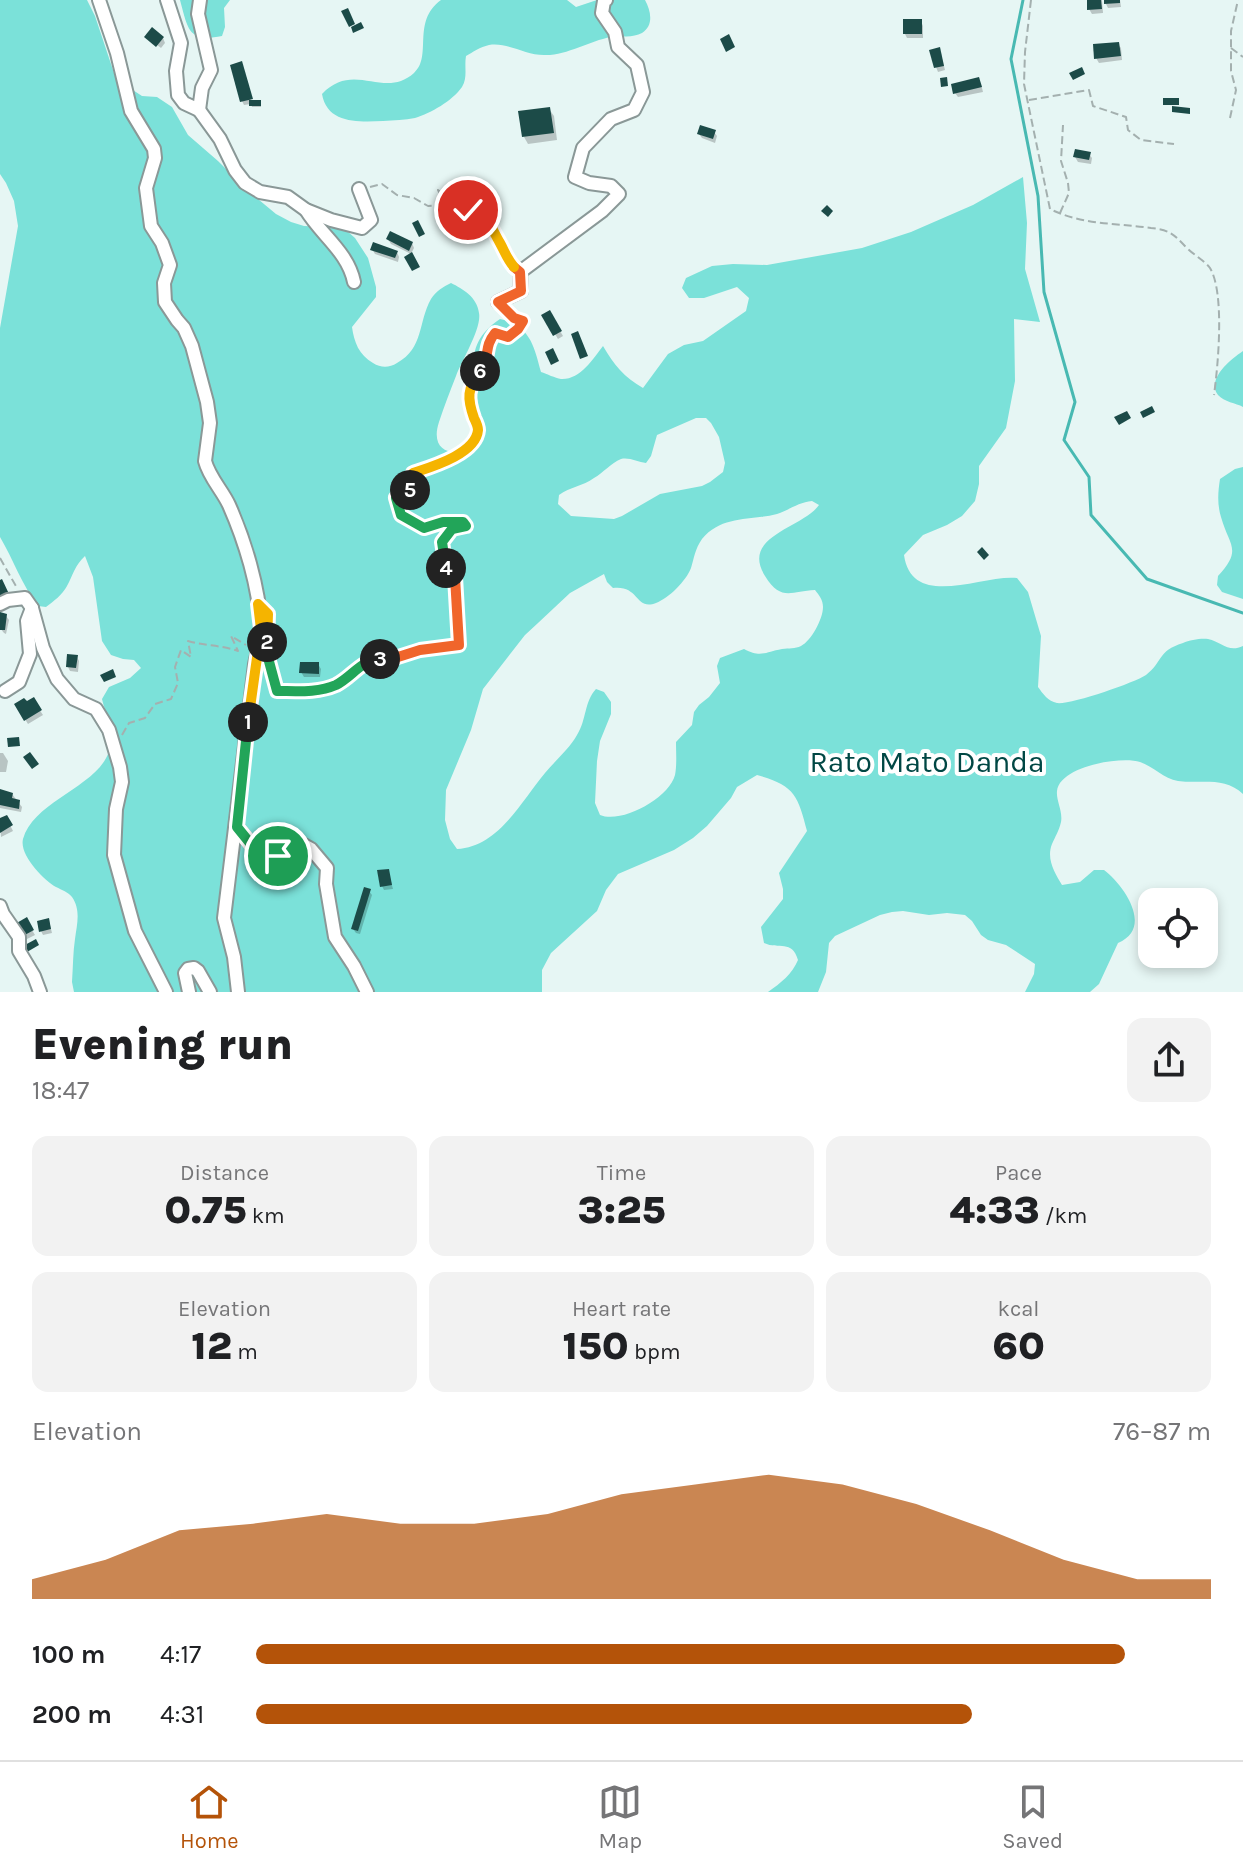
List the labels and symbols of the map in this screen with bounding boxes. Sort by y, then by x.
pin [434,176,502,244]
pin: 6 [460,351,500,391]
pin: 5 [390,470,430,510]
pin: 4 [426,548,466,588]
pin: 2 [247,622,287,662]
pin: 3 [360,639,400,679]
pin: 1 [228,702,268,742]
park label: Rato Mato Danda [809,744,1045,780]
pin [244,822,312,890]

